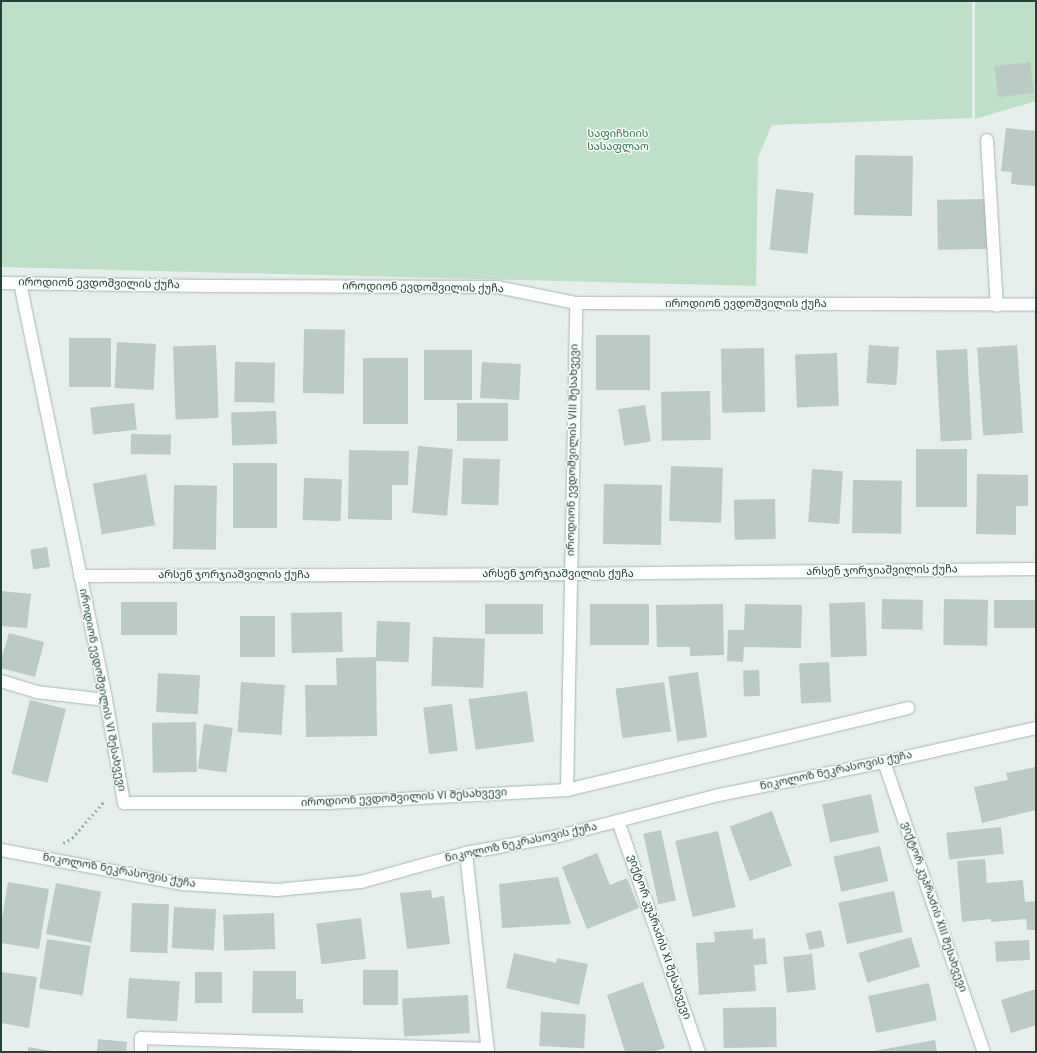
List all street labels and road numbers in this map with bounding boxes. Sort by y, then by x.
street label: იროდიონ ევდოშვილის ქუჩა [18,276,180,292]
street label: იროდიონ ევდოშვილის ქუჩა [342,280,504,296]
street label: იროდიონ ევდოშვილის ქუჩა [665,297,827,311]
street label: იროდიონ ევდოშვილის VIII შესახვევი [565,344,581,556]
street label: არსენ ჯორჯიაშვილის ქუჩა [806,563,958,579]
street label: არსენ ჯორჯიაშვილის ქუჩა [482,567,634,581]
street label: არსენ ჯორჯიაშვილის ქუჩა [158,568,310,582]
street label: იროდიონ ევდოშვილის VI შესახვევი [76,588,128,792]
street label: ნიკოლოზ ნეკრასოვის ქუჩა [759,748,913,794]
street label: იროდიონ ევდოშვილის VI შესახვევი [301,786,507,810]
street label: ნიკოლოზ ნეკრასოვის ქუჩა [444,820,598,866]
street label: ვიქტორ კუპრაძის XIII შესახვევი [899,820,969,994]
street label: ნიკოლოზ ნეკრასოვის ქუჩა [41,851,197,891]
street label: ვიქტორ კუპრაძის XI შესახვევი [625,853,693,1021]

